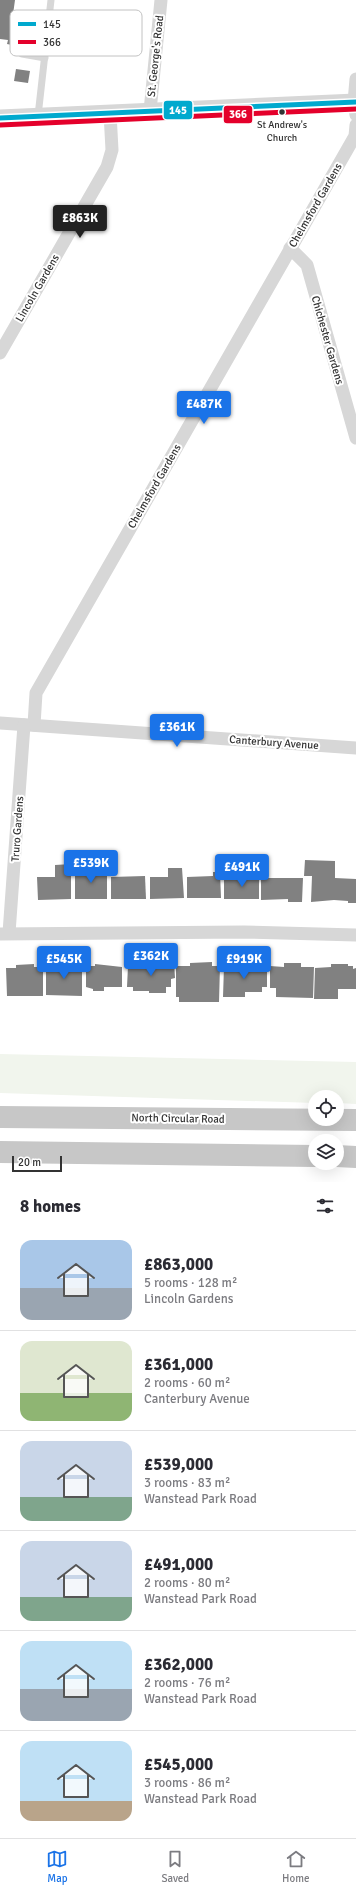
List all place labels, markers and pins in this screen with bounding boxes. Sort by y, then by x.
marker: St Andrew's Church [277,107,287,117]
place label: St Andrew's Church [257,119,308,144]
pin: £863K [52,205,108,239]
pin: £487K [176,391,232,425]
pin: £361K [149,714,205,748]
pin: £539K [63,850,119,884]
pin: £491K [214,854,270,888]
pin: £362K [123,943,179,977]
pin: £545K [36,946,92,980]
pin: £919K [216,946,272,980]

